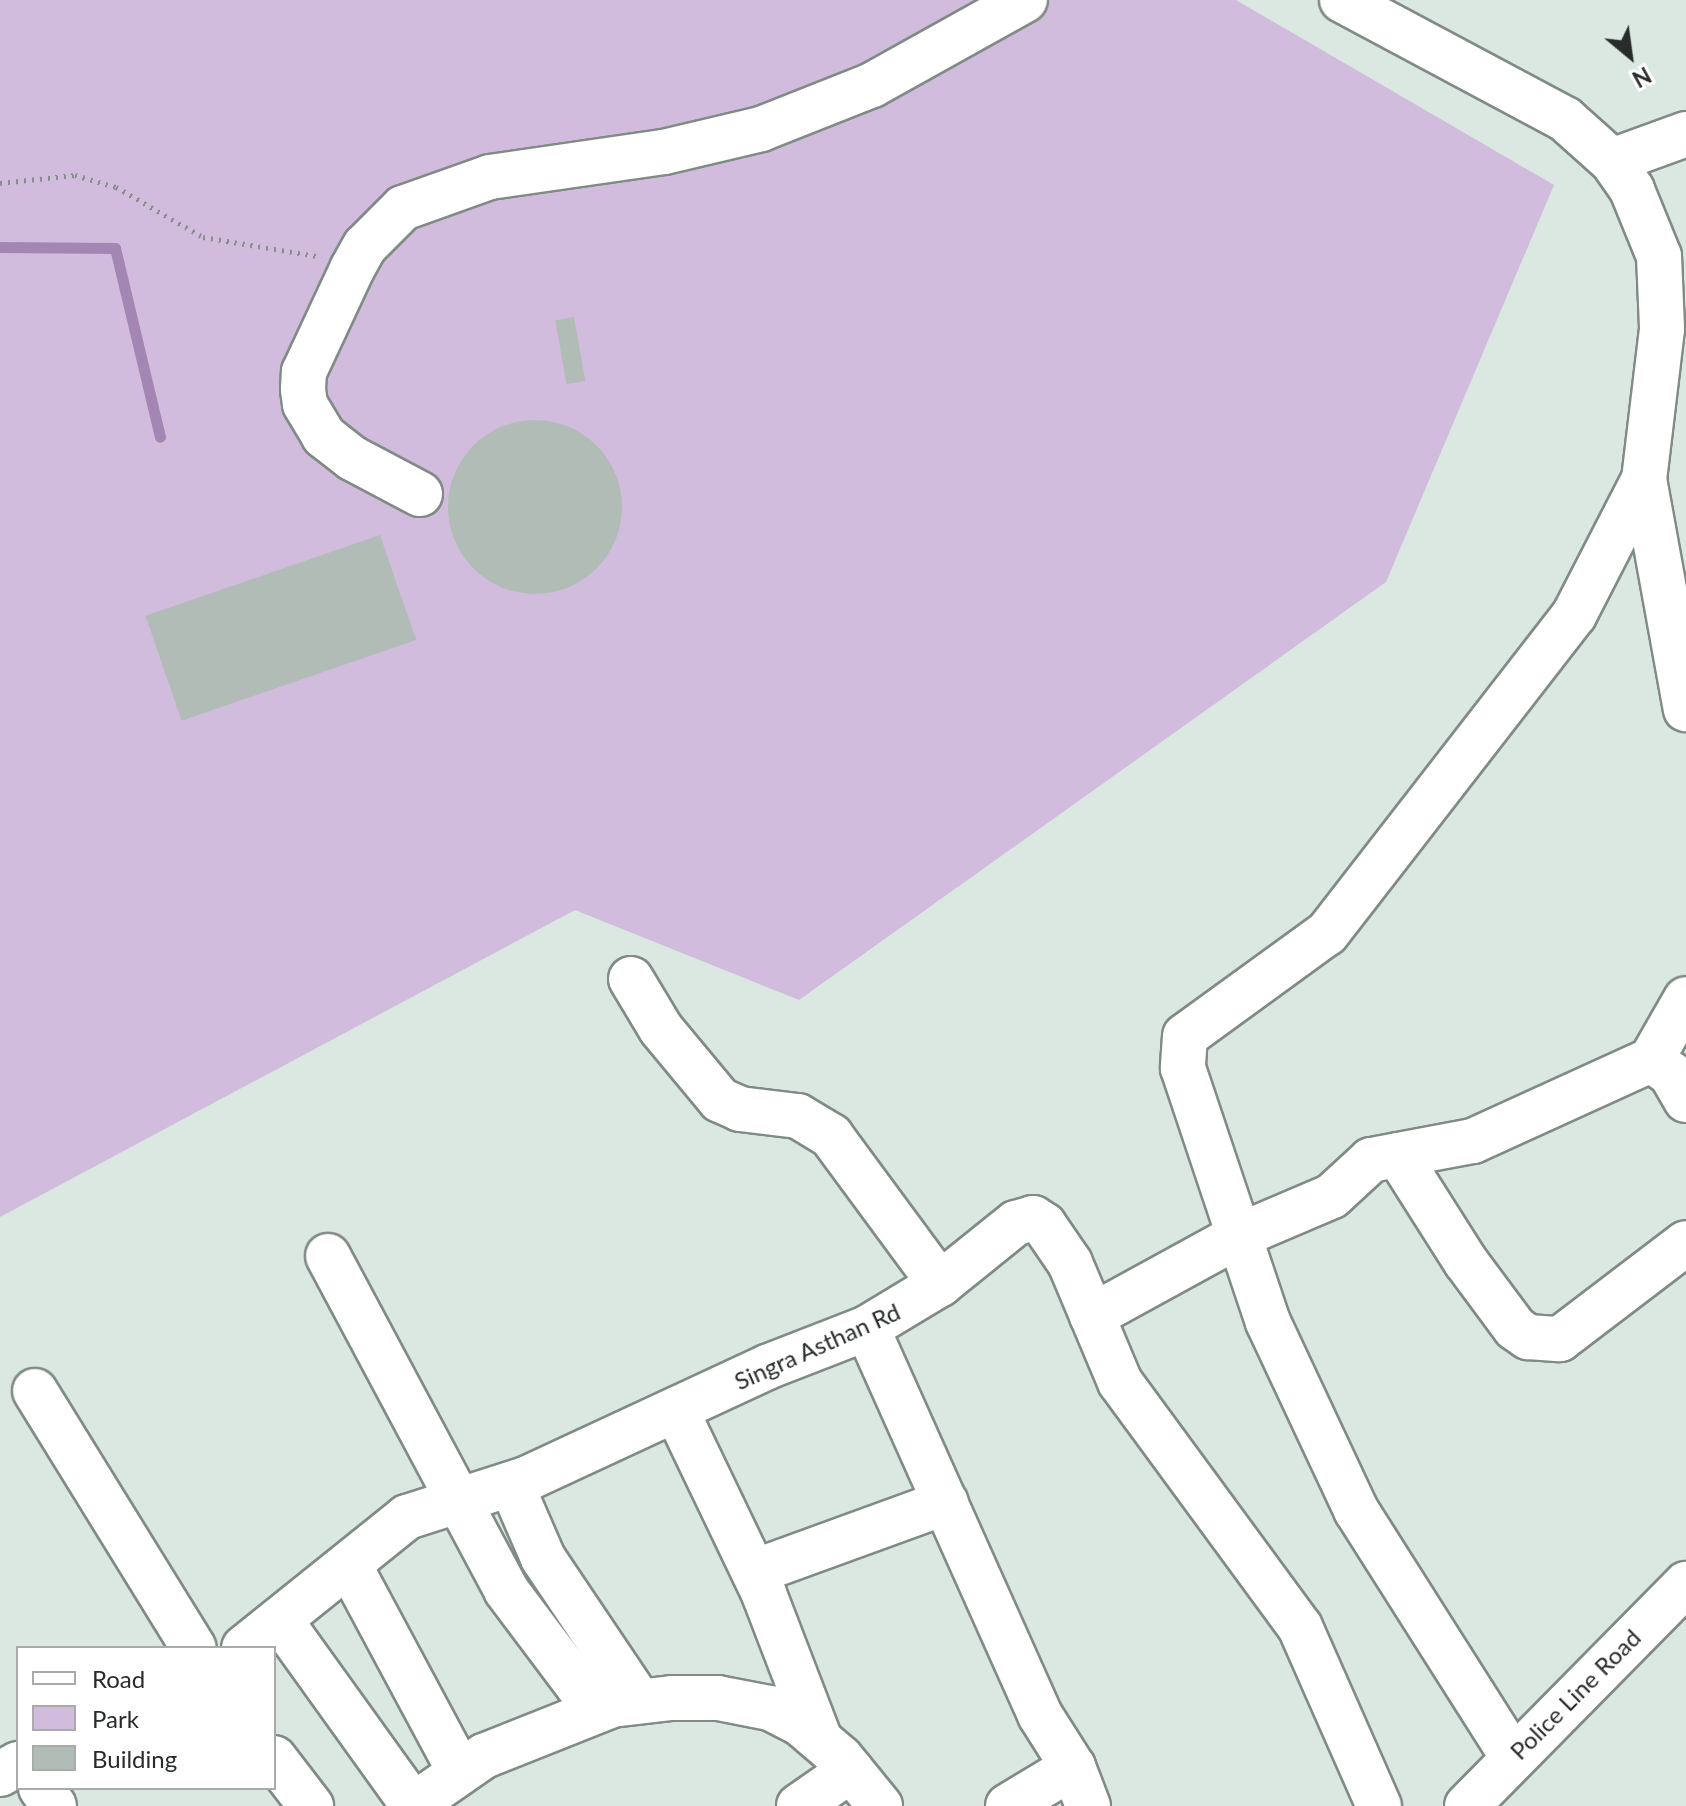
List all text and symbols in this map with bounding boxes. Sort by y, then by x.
north arrow [1590,16,1670,96]
text: N [1628,62,1656,93]
street label: Singra Asthan Rd [729,1296,905,1396]
street label: Police Line Road [1504,1623,1646,1765]
legend [16,1646,276,1790]
text: Road [92,1664,145,1693]
text: Park [92,1704,139,1733]
text: Building [92,1744,177,1773]

